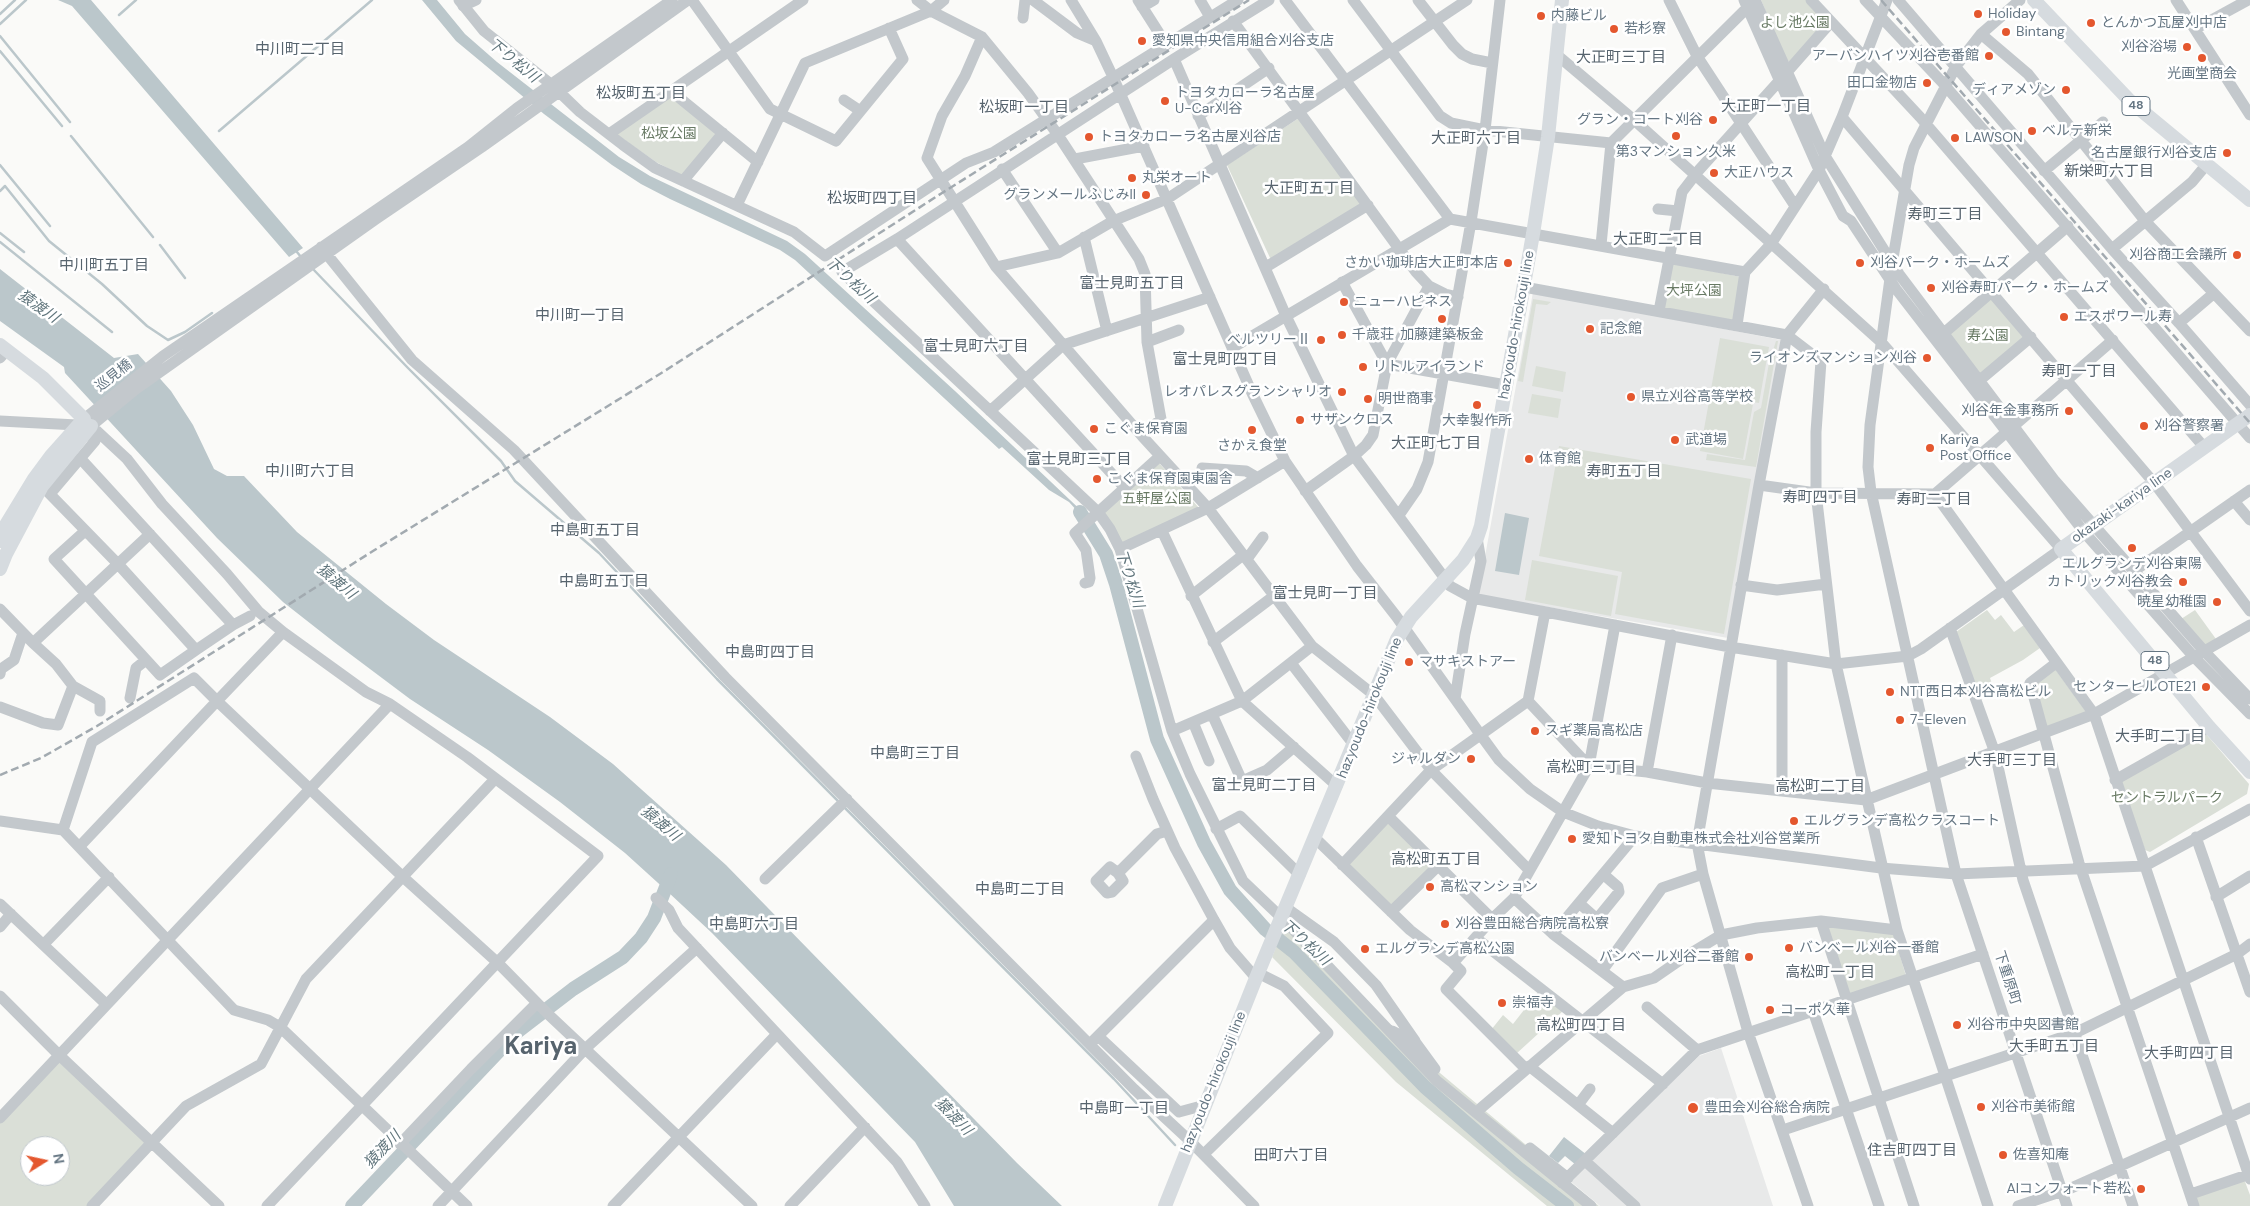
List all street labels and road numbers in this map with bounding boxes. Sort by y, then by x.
road number: 48 [2122,96,2150,115]
street label: hazyoudo-hirokouji line [1496,249,1538,401]
street label: 巡見橋 [92,356,136,396]
street label: okazaki-kariya line [2068,465,2176,547]
street label: hazyoudo-hirokouji line [1334,635,1406,781]
road number: 48 [2141,651,2169,670]
street label: 下重原町 [1990,949,2024,1007]
street label: hazyoudo-hirokouji line [1178,1009,1250,1155]

